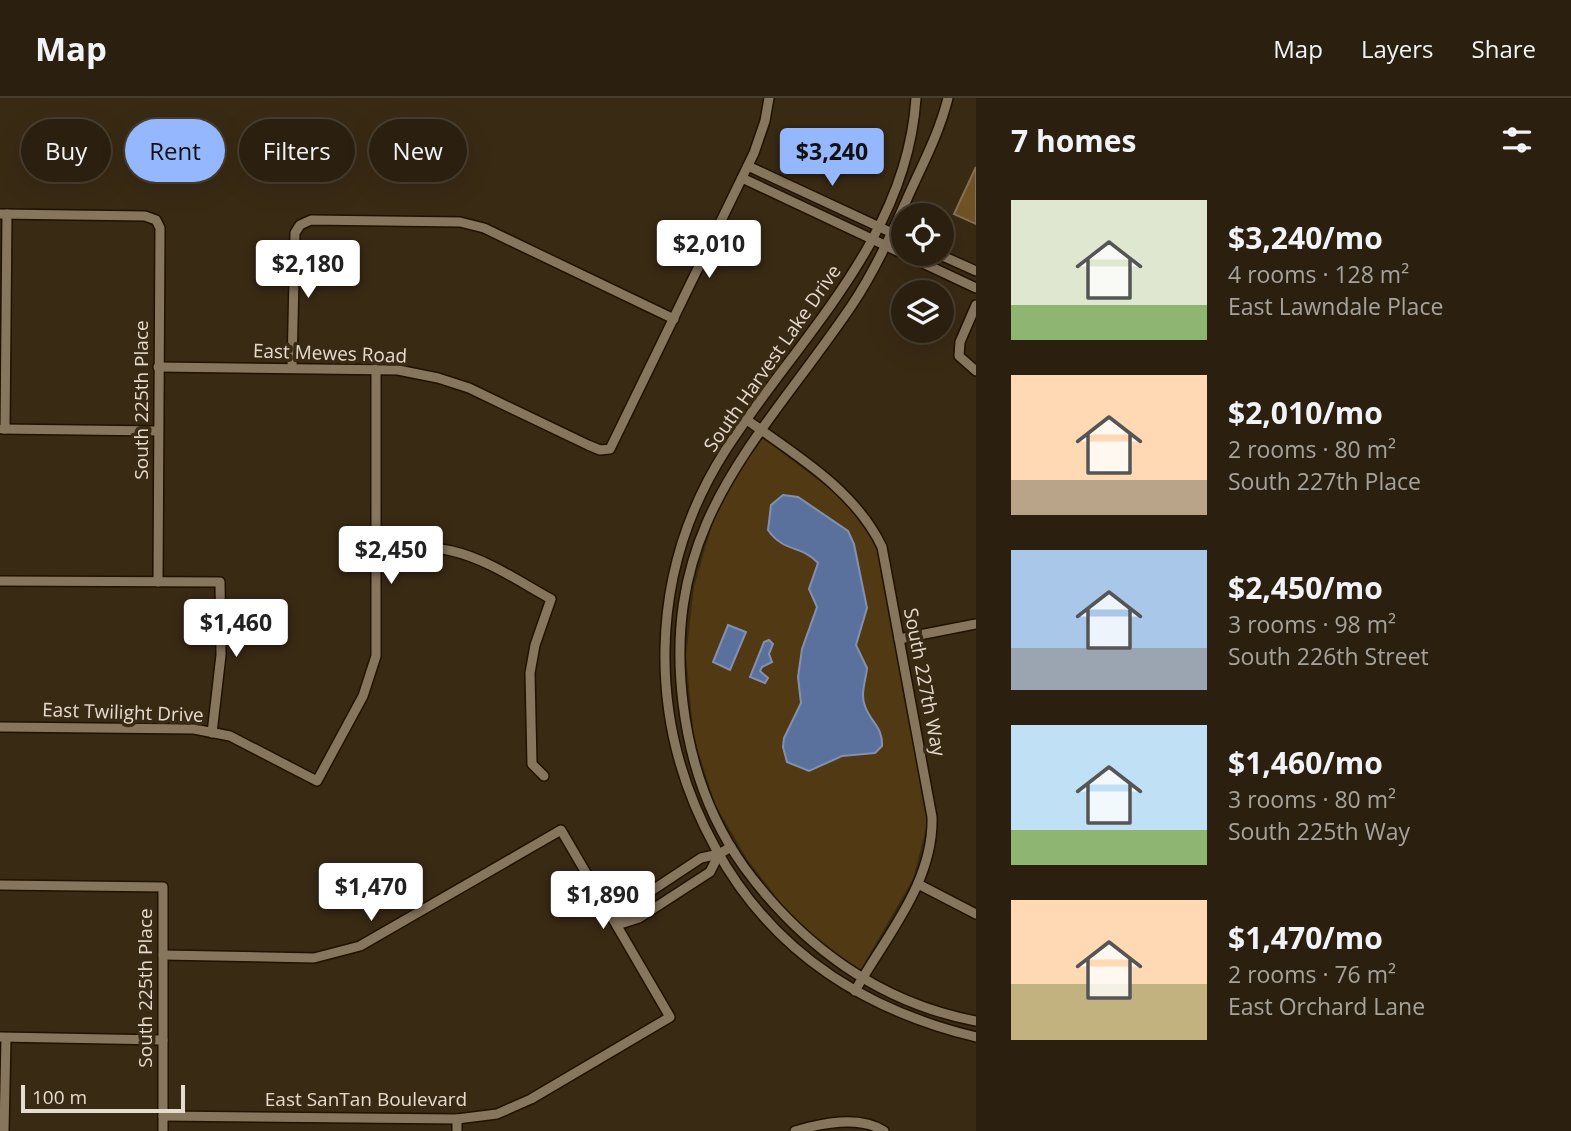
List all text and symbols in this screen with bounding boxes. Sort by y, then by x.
text: Map [35,26,107,71]
text: Map [1273,32,1323,65]
text: Layers [1361,32,1434,65]
text: Share [1472,32,1536,65]
chip: Buy [21,119,111,182]
chip: Rent [125,119,225,182]
chip: Filters [239,119,355,182]
chip: New [369,119,467,182]
text: 7 homes [1011,120,1136,161]
icon: filters [1498,121,1536,159]
pin: $3,240 [775,129,889,188]
text: $3,240 [796,135,868,167]
map controls [891,203,954,343]
button: locate [891,203,954,266]
text: $3,240/mo [1228,217,1383,258]
pin: $2,010 [652,220,766,280]
text: $2,010 [673,227,745,259]
icon: home [1067,228,1151,312]
pin: $2,180 [251,240,365,300]
text: $2,180 [272,247,344,279]
text: 4 rooms · 128 m² [1228,258,1409,290]
street label: South Harvest Lake Drive [697,259,847,457]
button: layers [891,280,954,343]
text: East Lawndale Place [1228,290,1443,322]
street label: South 225th Place [128,320,154,480]
street label: East Mewes Road [252,337,408,369]
text: $2,010/mo [1228,392,1383,433]
icon: home [1067,403,1151,487]
text: 2 rooms · 80 m² [1228,433,1396,465]
text: South 227th Place [1228,465,1421,497]
pin: $2,450 [334,526,448,586]
text: $2,450 [355,533,427,565]
text: $2,450/mo [1228,567,1383,608]
icon: home [1067,578,1151,662]
pin: $1,460 [179,600,293,659]
text: $1,460 [200,606,272,638]
street label: South 227th Way [898,606,952,759]
text: 3 rooms · 98 m² [1228,608,1396,640]
text: South 226th Street [1228,640,1429,672]
street label: East Twilight Drive [42,696,204,728]
text: $1,460/mo [1228,742,1383,783]
icon: home [1067,753,1151,837]
text: 3 rooms · 80 m² [1228,783,1396,815]
text: South 225th Way [1228,815,1410,847]
pin: $1,470 [314,864,428,923]
text: $1,470 [335,870,407,902]
pin: $1,890 [546,872,660,931]
text: $1,890 [567,878,639,910]
street label: South 225th Place [132,908,158,1068]
text: $1,470/mo [1228,917,1383,958]
icon: home [1067,928,1151,1012]
text: 2 rooms · 76 m² [1228,958,1396,990]
text: East Orchard Lane [1228,990,1425,1022]
scale bar [21,1082,186,1114]
text: 100 m [32,1084,87,1110]
street label: East SanTan Boulevard [265,1086,467,1112]

